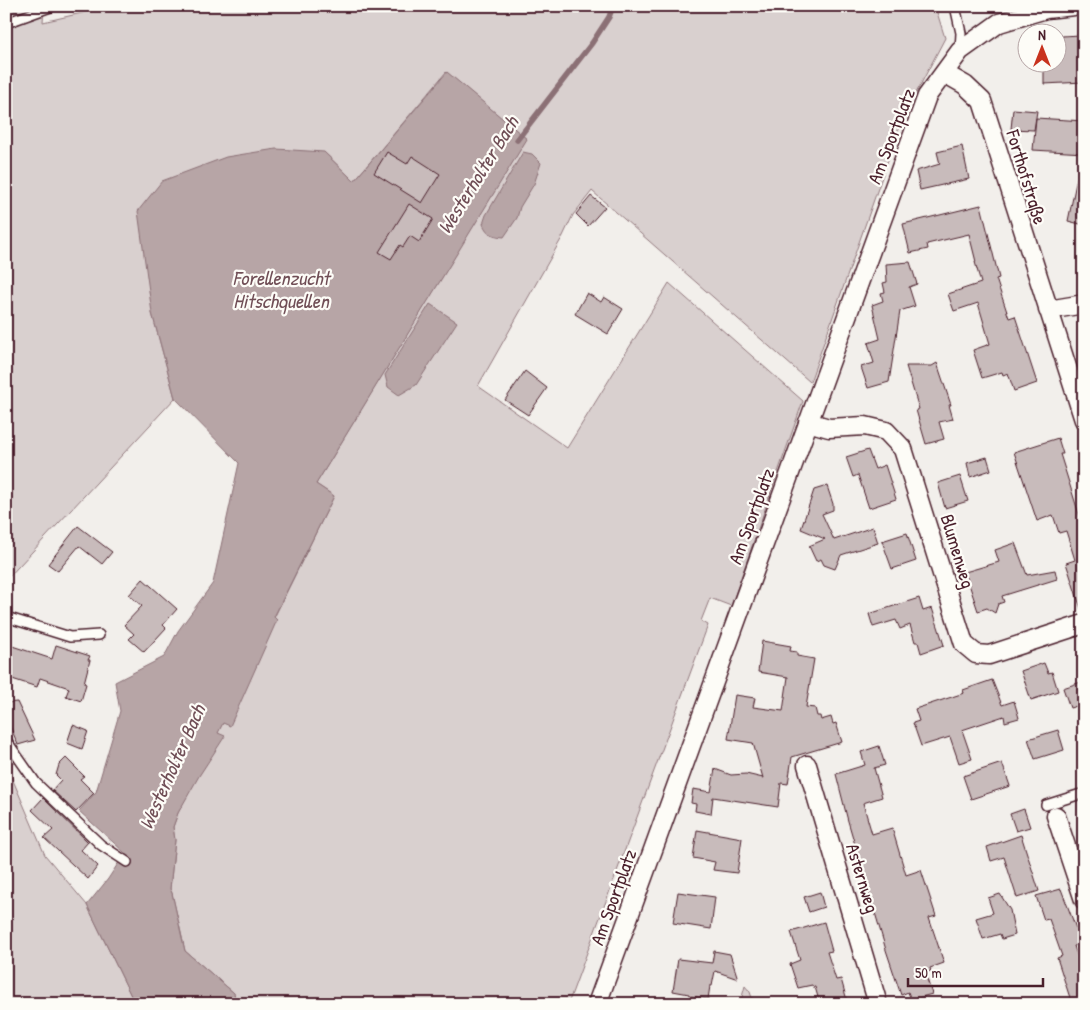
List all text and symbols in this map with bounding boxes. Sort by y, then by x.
north arrow [1018,22,1068,72]
text: N [1038,25,1046,44]
street label: Am Sportplatz [861,85,921,187]
water label: Westerholter Bach [431,110,525,239]
street label: Forthofstraße [1000,126,1054,228]
water label: Forellenzucht Hitschquellen [233,264,332,315]
street label: Am Sportplatz [722,464,780,568]
street label: Blumenweg [934,511,982,591]
water label: Westerholter Bach [132,699,212,833]
street label: Asternweg [840,840,886,916]
street label: Am Sportplatz [584,845,642,949]
scale bar [908,955,1042,987]
text: 50 m [915,962,942,983]

